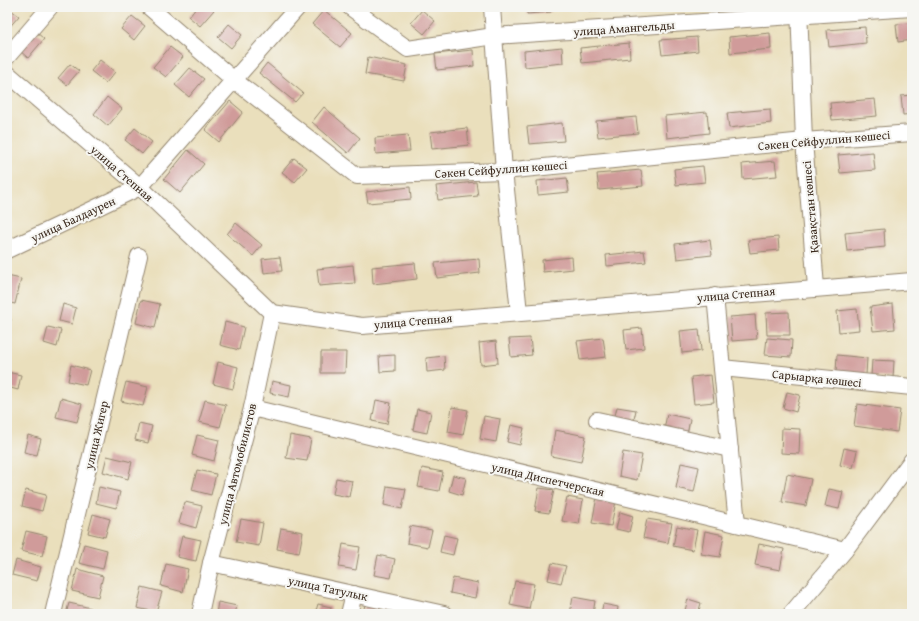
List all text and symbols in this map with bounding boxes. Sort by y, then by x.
street label: улица Амангельды [572,16,676,40]
street label: Сәкен Сейфуллин көшесі [757,126,892,154]
street label: улица Степная [86,140,157,205]
street label: Сәкен Сейфуллин көшесі [434,156,568,182]
street label: Қазақстан көшесі [797,159,823,254]
street label: улица Балдаурен [27,192,118,246]
street label: улица Степная [695,282,776,306]
street label: улица Степная [372,309,453,333]
street label: Сарыарқа көшесі [771,365,863,391]
street label: улица Жигер [80,398,112,472]
street label: улица Автомобилистов [213,401,260,528]
street label: улица Диспетчерская [489,458,606,500]
street label: улица Татулык [286,571,370,605]

